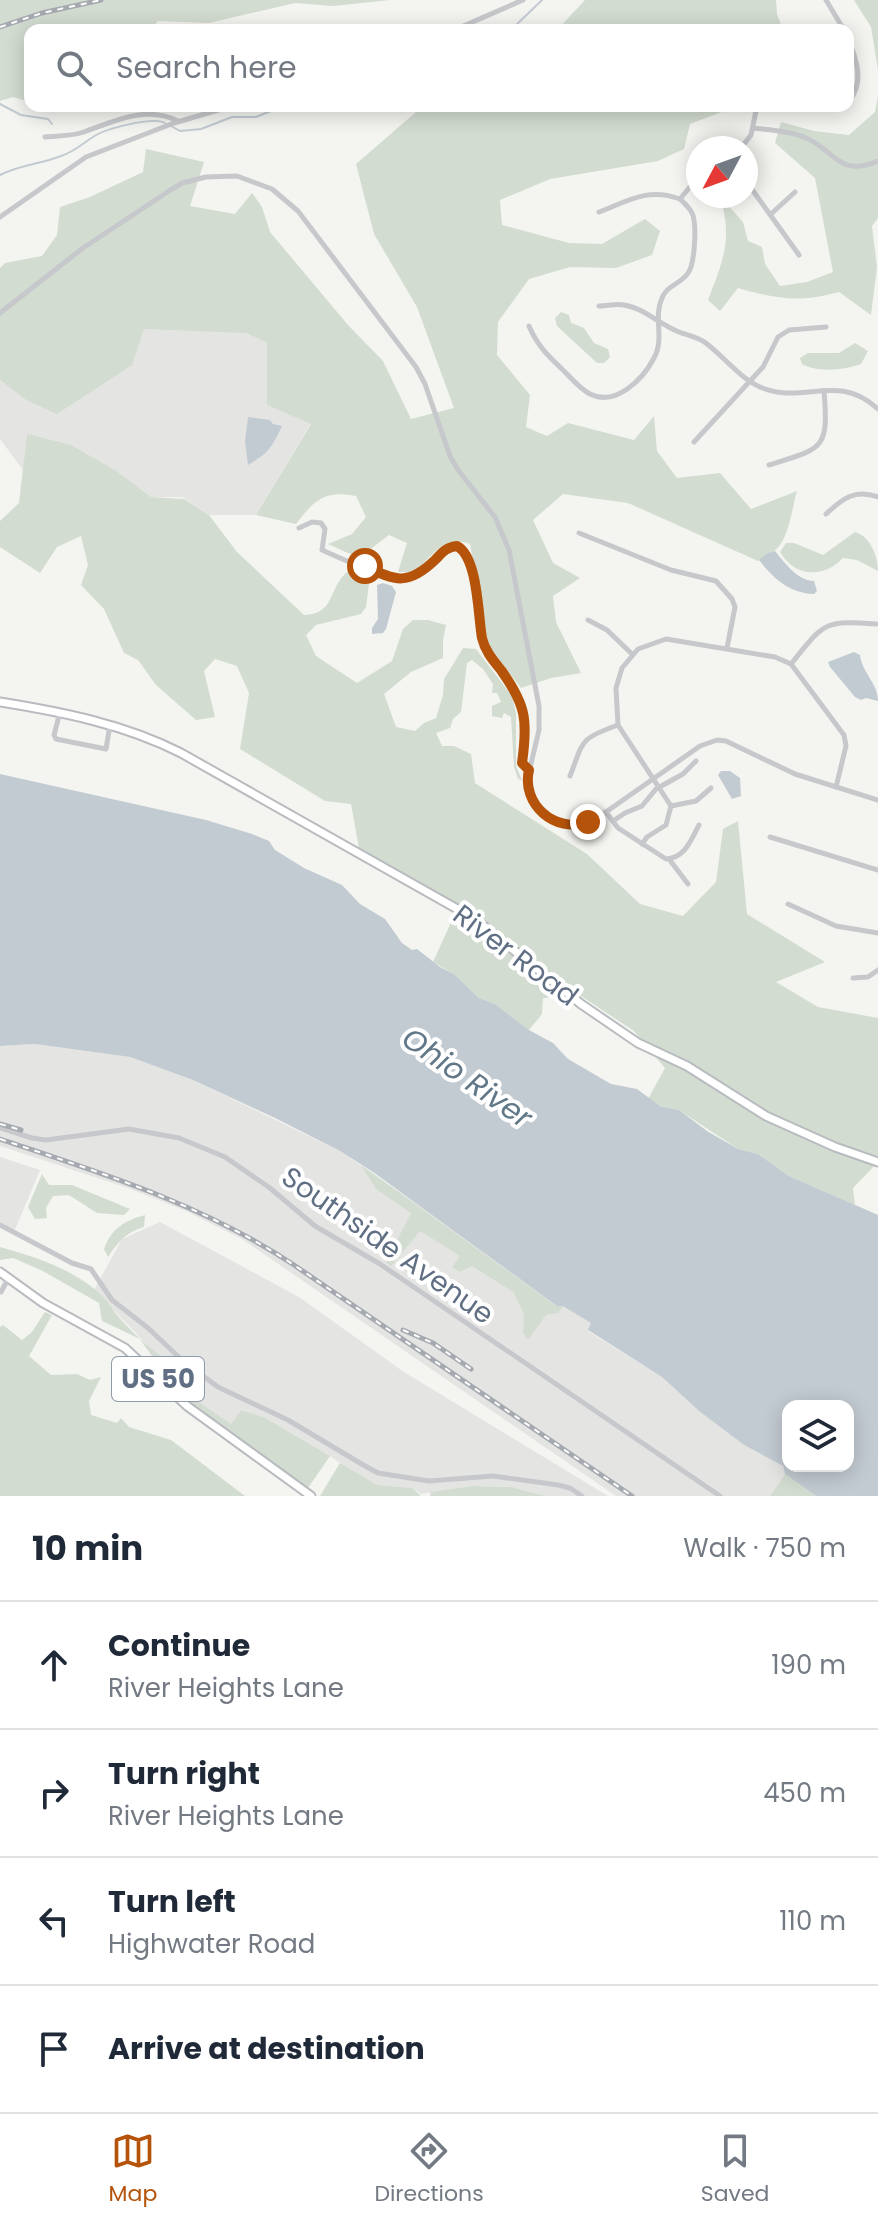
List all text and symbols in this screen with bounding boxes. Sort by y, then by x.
search box [24,24,854,112]
icon: search [52,46,96,90]
text: Search here [116,46,297,89]
north arrow [686,136,758,208]
route start [347,548,383,584]
route end [570,804,606,840]
street label: River Road [445,895,586,1015]
water label: Ohio River [393,1017,542,1139]
street label: Southside Avenue [274,1158,502,1333]
road number: US 50 [112,1357,204,1401]
map controls [782,1400,854,1472]
button: layers [782,1400,854,1472]
text: 10 min [32,1524,143,1572]
text: Walk · 750 m [683,1530,846,1566]
text: Continue [108,1624,250,1667]
icon: ahead [32,1643,76,1687]
text: 190 m [771,1647,846,1683]
text: River Heights Lane [108,1670,344,1706]
text: Turn right [108,1752,260,1795]
icon: right [32,1771,76,1815]
text: 450 m [763,1775,846,1811]
text: River Heights Lane [108,1798,344,1834]
text: Turn left [108,1880,236,1923]
icon: left [32,1899,76,1943]
text: 110 m [779,1903,846,1939]
text: Highwater Road [108,1926,315,1962]
icon: arrive [32,2027,76,2071]
text: Arrive at destination [108,2027,425,2070]
tab: Map [109,2129,157,2210]
tab: Directions [374,2129,484,2210]
tab: Saved [701,2129,769,2210]

